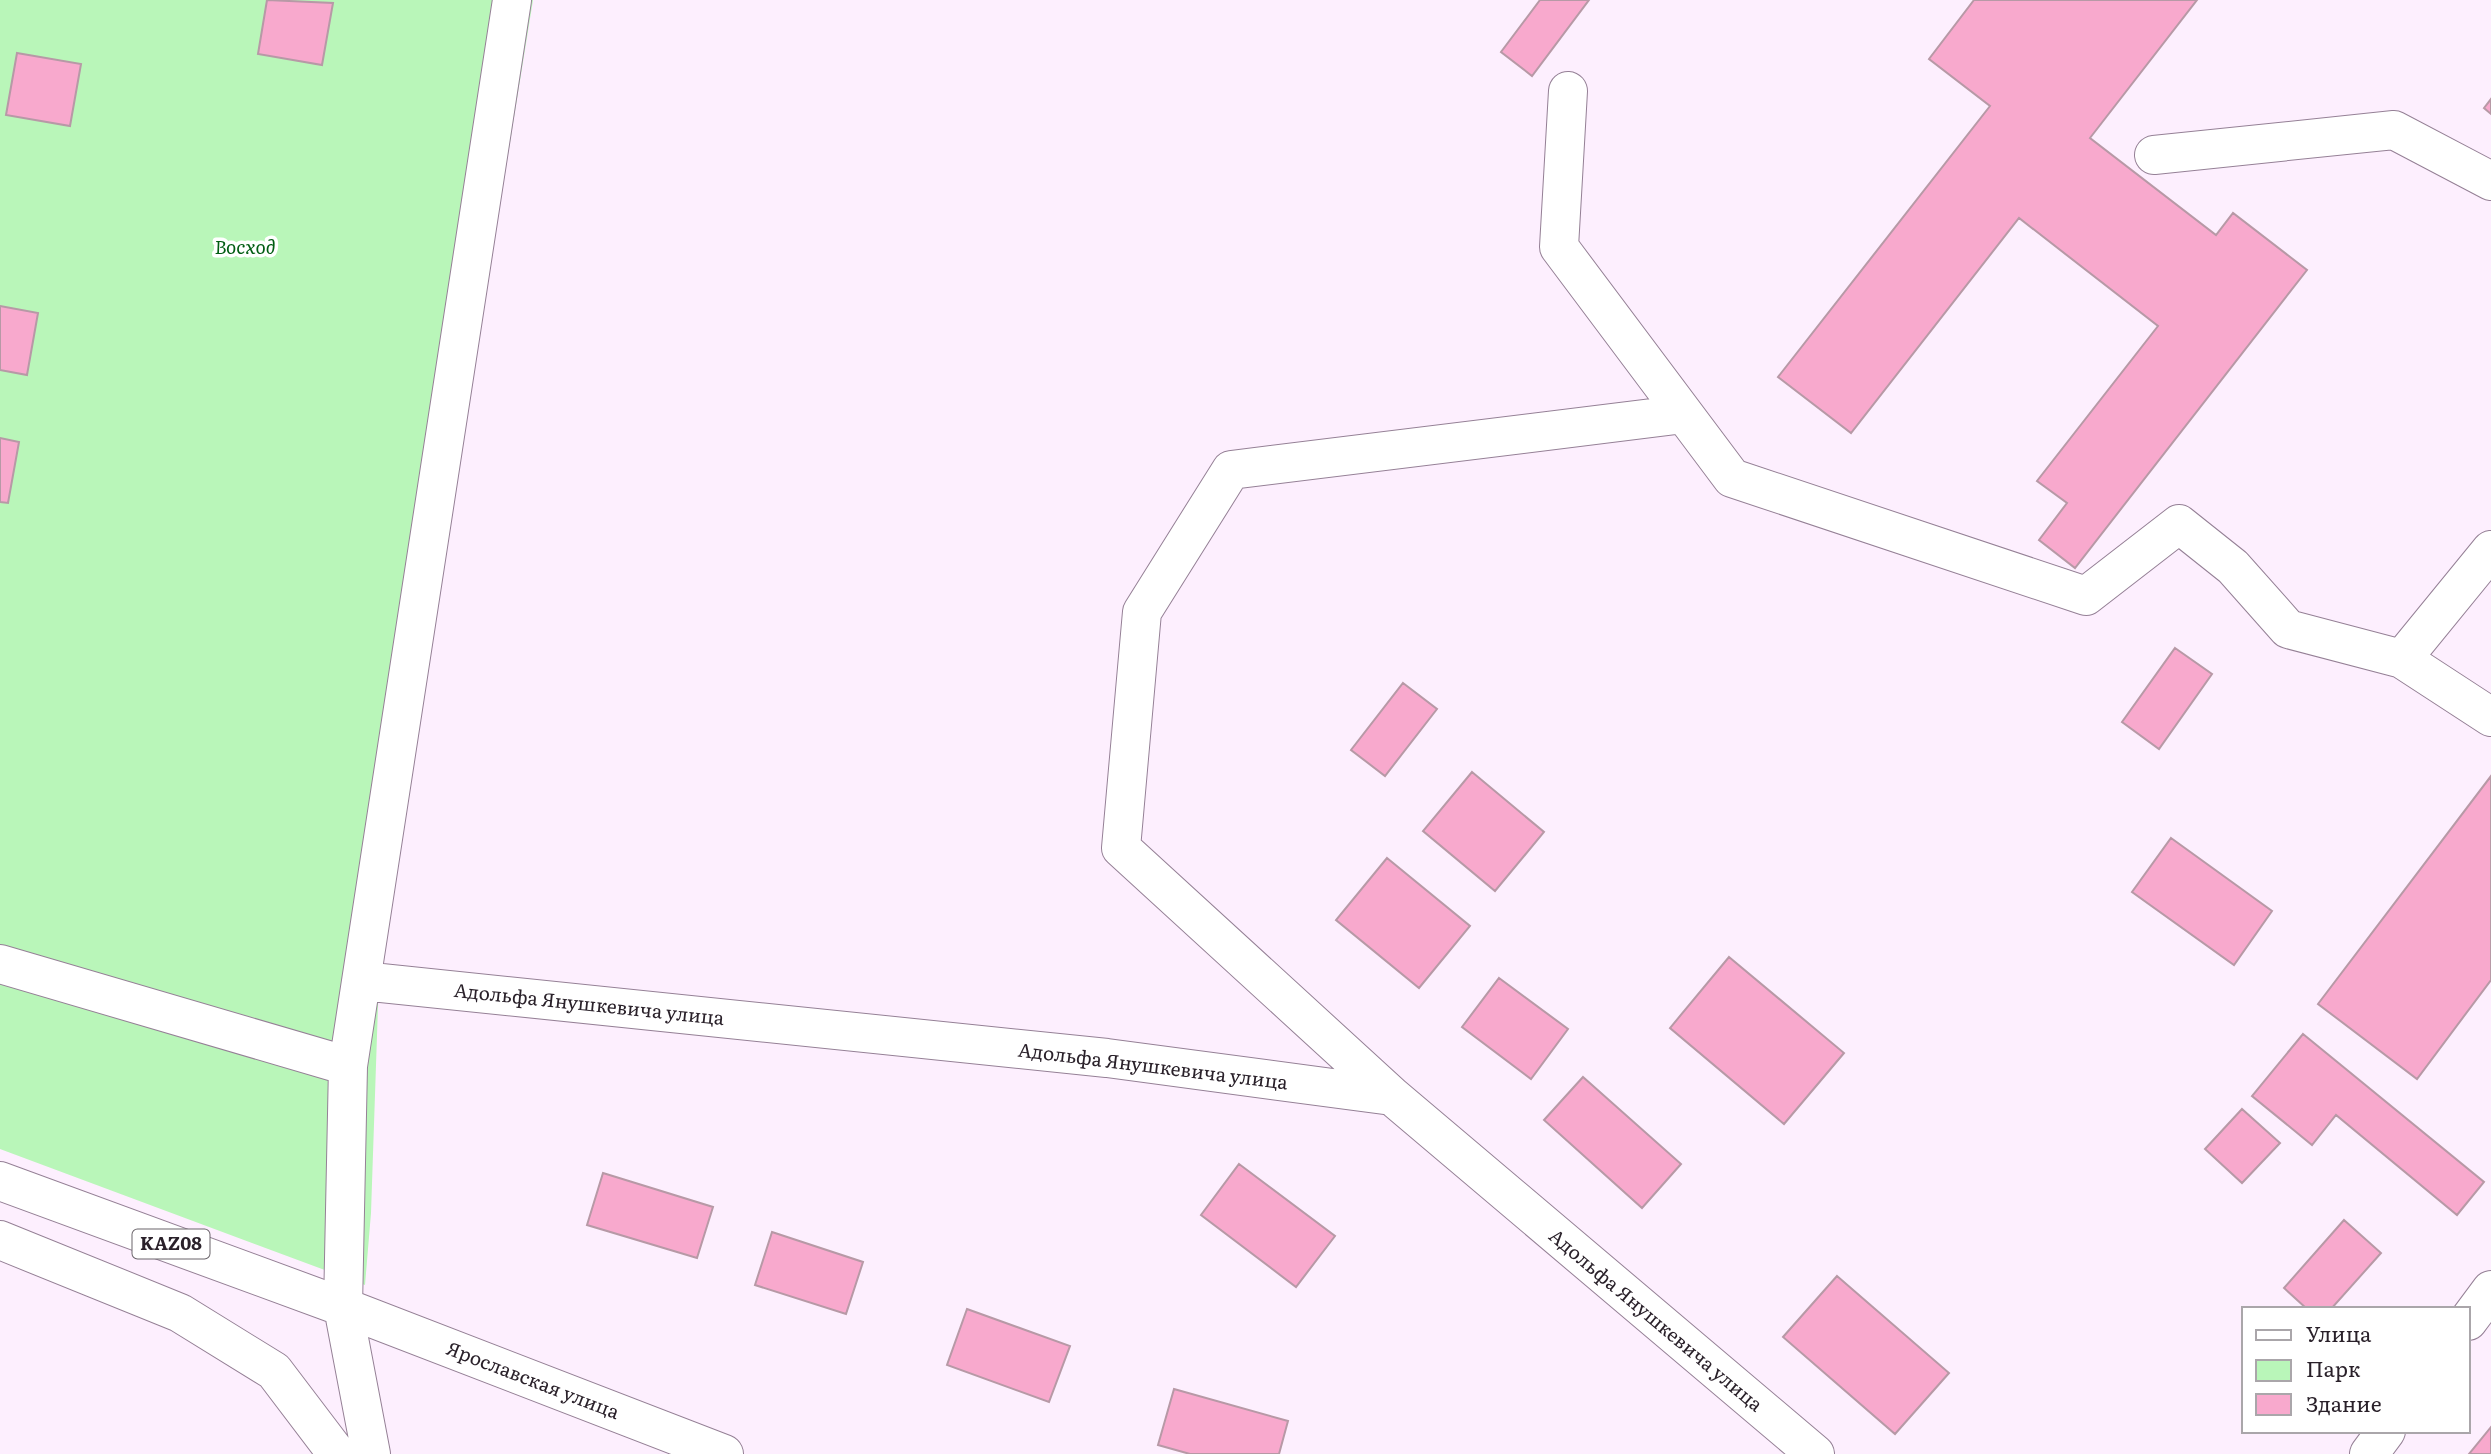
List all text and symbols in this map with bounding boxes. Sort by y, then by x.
park label: Восход [214,232,276,260]
street label: Адольфа Янушкевича улица [453,975,726,1031]
street label: Адольфа Янушкевича улица [1017,1035,1290,1096]
street label: Адольфа Янушкевича улица [1544,1221,1770,1418]
road number: KAZ08 [132,1230,210,1259]
legend [2242,1307,2470,1433]
text: Улица [2306,1317,2372,1348]
street label: Ярославская улица [443,1333,625,1425]
text: Парк [2306,1352,2361,1383]
text: Здание [2306,1387,2382,1418]

